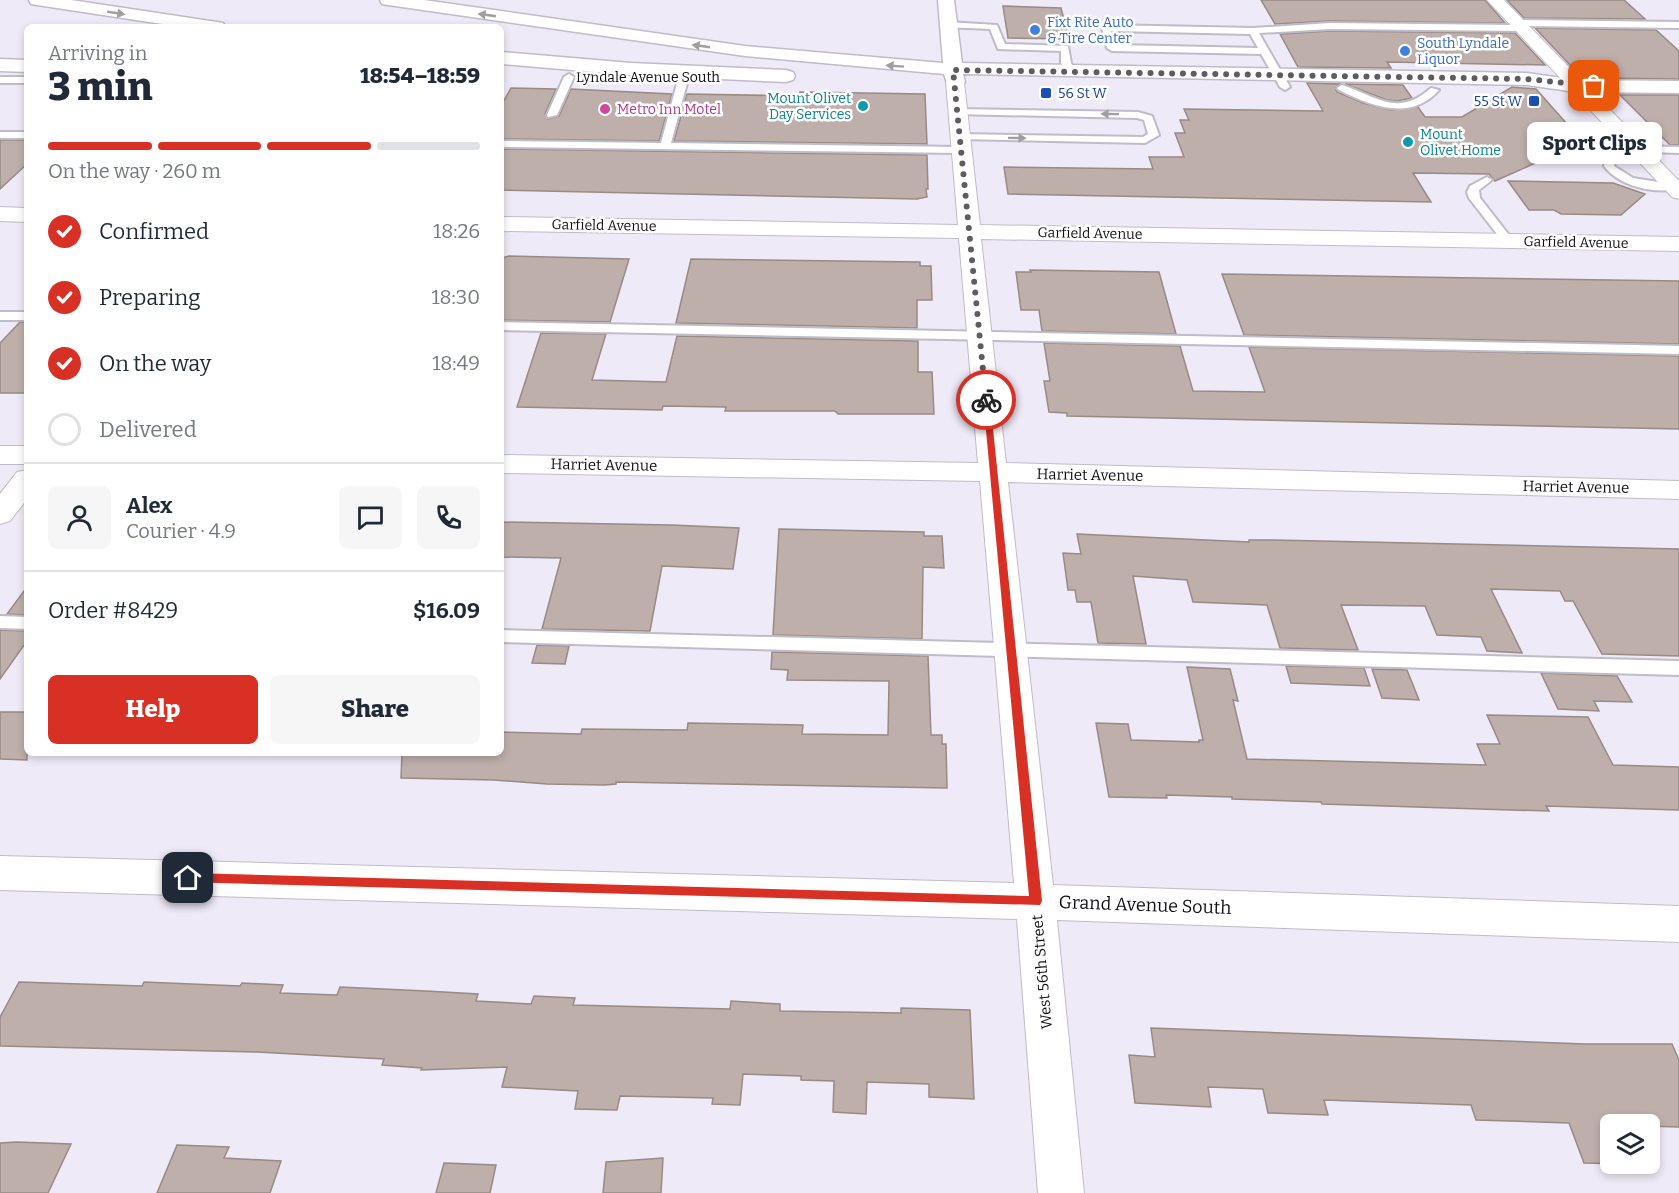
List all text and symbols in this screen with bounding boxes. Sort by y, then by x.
one-way arrow [106,8,125,17]
one-way arrow [478,10,497,19]
place label: Fixt Rite Auto & Tire Center [1047,14,1134,47]
marker: Fixt Rite Auto & Tire Center [1028,23,1042,37]
place label: South Lyndale Liquor [1417,35,1509,68]
text: Arriving in [48,41,147,65]
one-way arrow [691,41,710,50]
marker: South Lyndale Liquor [1398,44,1412,58]
pin [1568,60,1619,111]
one-way arrow [885,61,904,71]
text: 18:54–18:59 [360,62,480,89]
text: 3 min [48,64,153,110]
street label: Lyndale Avenue South [576,69,720,86]
icon: bag [1577,69,1610,102]
place label: 56 St W [1058,85,1108,102]
marker: 56 St W [1039,86,1053,100]
place label: Mount Olivet Day Services [767,90,851,123]
place label: 55 St W [1474,93,1523,110]
marker: 55 St W [1527,94,1541,108]
marker: Mount Olivet Day Services [856,99,870,113]
place label: Metro Inn Motel [617,101,721,118]
marker: Metro Inn Motel [598,102,612,116]
one-way arrow [1100,110,1119,119]
callout: Sport Clips [1526,122,1662,164]
place label: Mount Olivet Home [1420,126,1501,159]
text: Sport Clips [1542,131,1647,155]
one-way arrow [1008,133,1027,142]
marker: Mount Olivet Home [1401,135,1415,149]
text: On the way · 260 m [48,159,221,183]
icon: check [48,215,81,248]
street label: Garfield Avenue [551,216,657,235]
text: Confirmed [99,218,209,245]
text: 18:26 [433,219,480,243]
street label: Garfield Avenue [1037,224,1143,243]
street label: Garfield Avenue [1523,233,1629,252]
icon: check [48,281,81,314]
text: Preparing [99,284,201,311]
text: 18:30 [431,285,480,309]
icon: check [48,347,81,380]
text: On the way [99,350,211,377]
text: 18:49 [432,351,480,375]
courier [956,370,1016,430]
icon: bike [970,384,1003,417]
text: Delivered [99,416,197,443]
street label: Harriet Avenue [551,455,657,475]
street label: Harriet Avenue [1037,465,1143,485]
street label: Harriet Avenue [1523,477,1629,497]
button: person [48,486,111,549]
button: chat [339,486,402,549]
button: phone [417,486,480,549]
text: Alex [126,492,172,519]
text: Courier · 4.9 [126,519,236,543]
text: Order #8429 [48,597,178,624]
text: $16.09 [413,597,480,624]
button: Help [48,675,258,744]
button: Share [270,675,480,744]
pin [162,852,213,903]
icon: home [171,861,204,894]
street label: Grand Avenue South [1058,891,1232,919]
street label: West 56th Street [1028,913,1056,1030]
map controls [1600,1114,1660,1174]
button: layers [1600,1114,1660,1174]

